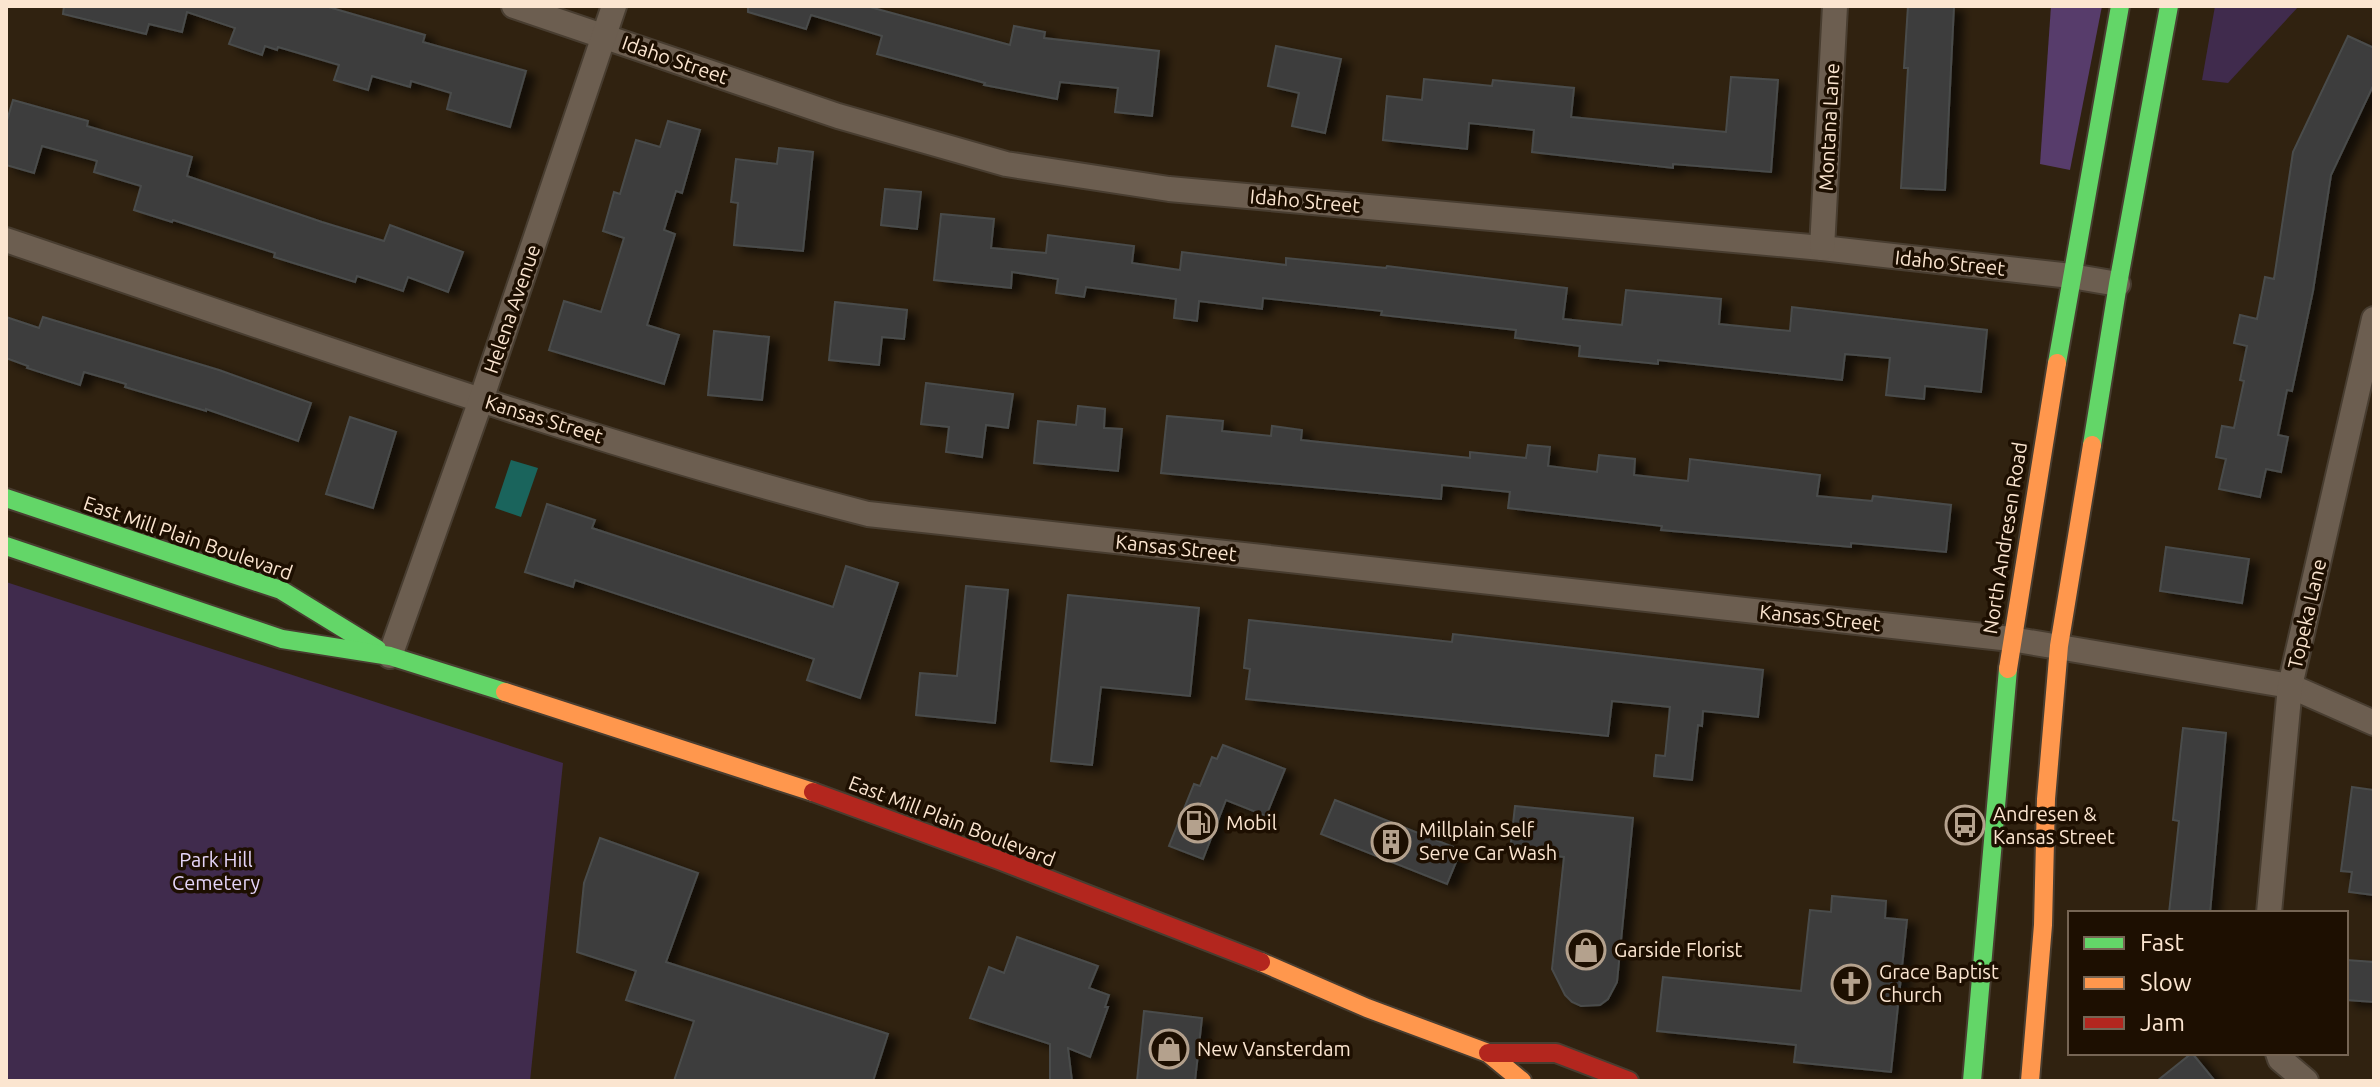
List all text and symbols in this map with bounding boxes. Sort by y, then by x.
street label: Idaho Street [619,31,731,88]
street label: Montana Lane [1814,63,1843,191]
street label: Idaho Street [1249,184,1361,217]
street label: Helena Avenue [479,241,544,376]
street label: Idaho Street [1894,245,2006,280]
street label: Kansas Street [482,390,606,447]
street label: North Andresen Road [1978,440,2031,636]
street label: East Mill Plain Boulevard [81,491,296,584]
street label: Kansas Street [1114,530,1238,565]
street label: Topeka Lane [2283,556,2330,671]
street label: Kansas Street [1758,600,1882,635]
street label: East Mill Plain Boulevard [846,770,1059,871]
fuel station icon: Mobil [1177,802,1219,844]
place label: Andresen & Kansas Street [1993,802,2115,848]
bus stop icon: Andresen & Kansas Street [1944,804,1986,846]
place label: Mobil [1226,811,1277,834]
place label: Millplain Self Serve Car Wash [1419,818,1557,864]
building icon: Millplain Self Serve Car Wash [1370,821,1412,863]
park label: Park Hill Cemetery [172,848,260,894]
legend [2068,911,2348,1055]
shop icon: Garside Florist [1565,929,1607,971]
text: Fast [2140,929,2184,956]
place label: Garside Florist [1614,938,1743,961]
place label: Grace Baptist Church [1879,960,1999,1006]
church icon: Grace Baptist Church [1830,963,1872,1005]
text: Slow [2140,969,2192,996]
text: Jam [2140,1009,2185,1036]
shop icon: New Vansterdam [1148,1028,1190,1070]
place label: New Vansterdam [1197,1037,1351,1060]

